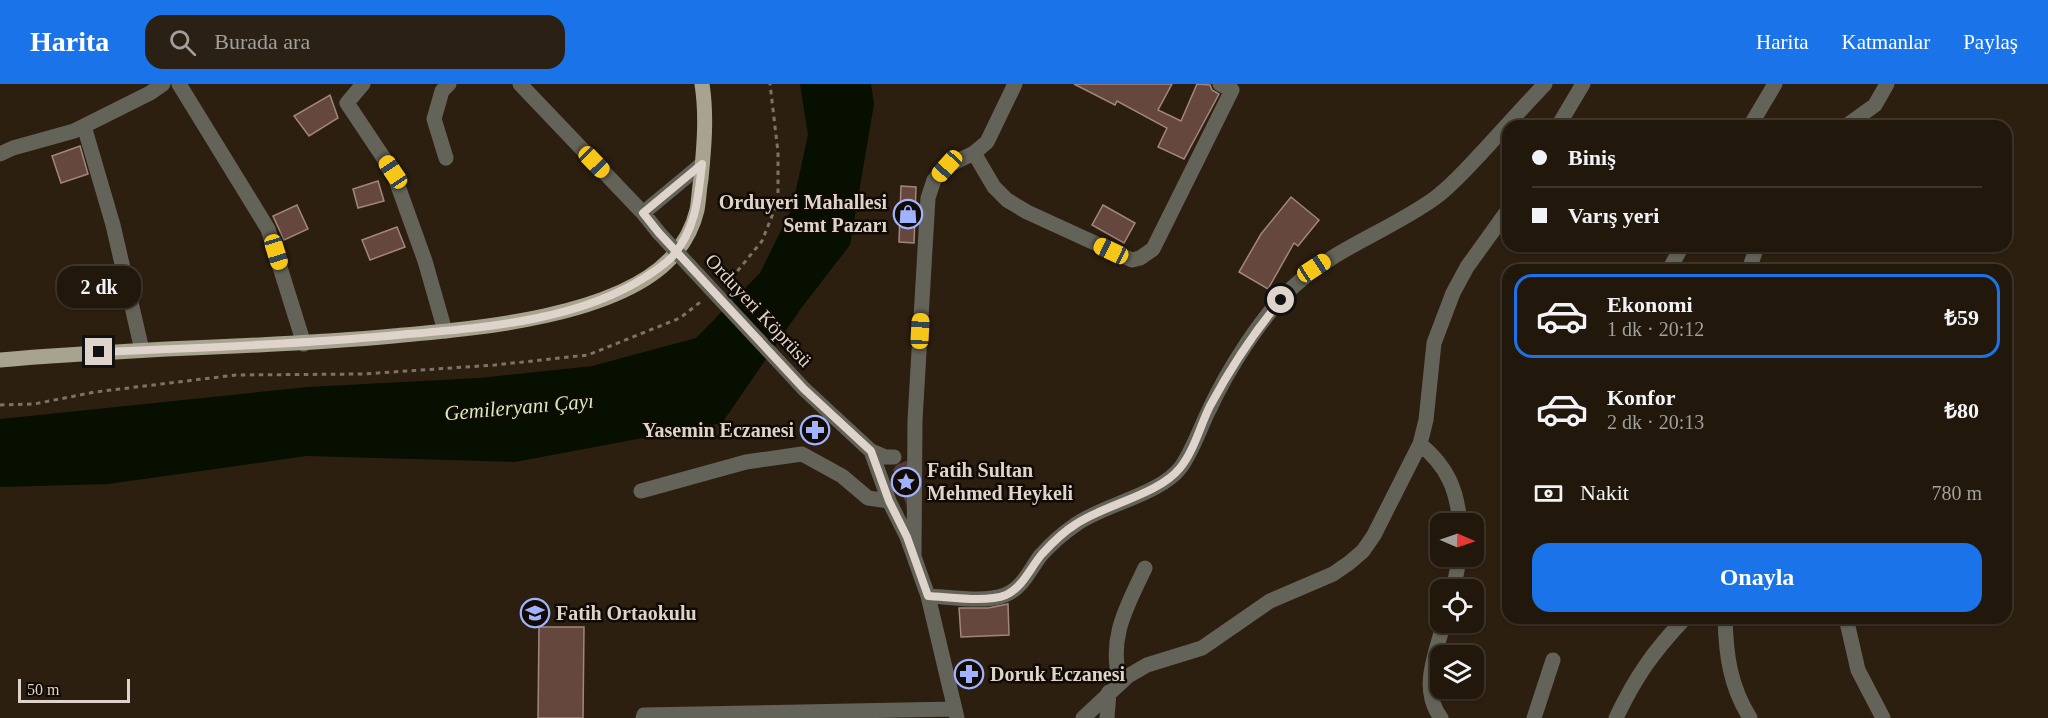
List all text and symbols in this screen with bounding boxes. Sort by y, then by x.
search box [145,15,565,69]
text: Harita [30,26,109,57]
icon: search [166,26,199,59]
text: Burada ara [214,29,310,54]
text: Harita [1756,30,1809,54]
text: Katmanlar [1842,30,1930,54]
text: Paylaş [1963,30,2018,54]
car [575,143,613,181]
text: Biniş [1568,145,1616,170]
car [928,147,966,185]
car [375,152,411,192]
place label: Orduyeri Mahallesi Semt Pazarı [719,191,887,236]
shop icon: Orduyeri Mahallesi Semt Pazarı [892,198,924,230]
text: Varış yeri [1568,203,1659,228]
car [262,232,290,272]
car [1091,235,1131,267]
street label: Orduyeri Köprüsü [700,249,817,372]
car [1294,251,1334,285]
callout: 2 dk [57,265,141,307]
text: 2 dk [80,276,118,298]
route start [1267,286,1294,313]
icon: car [1535,289,1589,343]
text: Ekonomi [1607,292,1693,317]
text: ₺59 [1944,305,1979,330]
car [910,313,930,349]
text: 1 dk · 20:12 [1607,318,1704,340]
route end [85,338,112,365]
icon: car [1535,382,1589,436]
text: Konfor [1607,385,1675,410]
water label: Gemileryanı Çayı [443,389,595,425]
text: ₺80 [1944,398,1979,423]
text: 2 dk · 20:13 [1607,411,1704,433]
pharmacy icon: Yasemin Eczanesi [799,414,831,446]
place label: Yasemin Eczanesi [642,419,794,441]
place label: Fatih Sultan Mehmed Heykeli [927,459,1074,505]
place icon: Fatih Sultan Mehmed Heykeli [890,466,922,498]
icon: cash [1532,477,1565,510]
text: Nakit [1580,480,1629,505]
text: 780 m [1931,482,1982,504]
north arrow [1430,513,1484,567]
map controls [1430,513,1484,699]
button: Onayla [1532,543,1982,612]
button: locate [1430,579,1484,633]
school or university icon: Fatih Ortaokulu [519,597,551,629]
place label: Fatih Ortaokulu [556,602,697,624]
button: layers [1430,645,1484,699]
pharmacy icon: Doruk Eczanesi [953,658,985,690]
place label: Doruk Eczanesi [990,663,1125,685]
scale bar [18,676,130,704]
text: 50 m [27,681,59,698]

